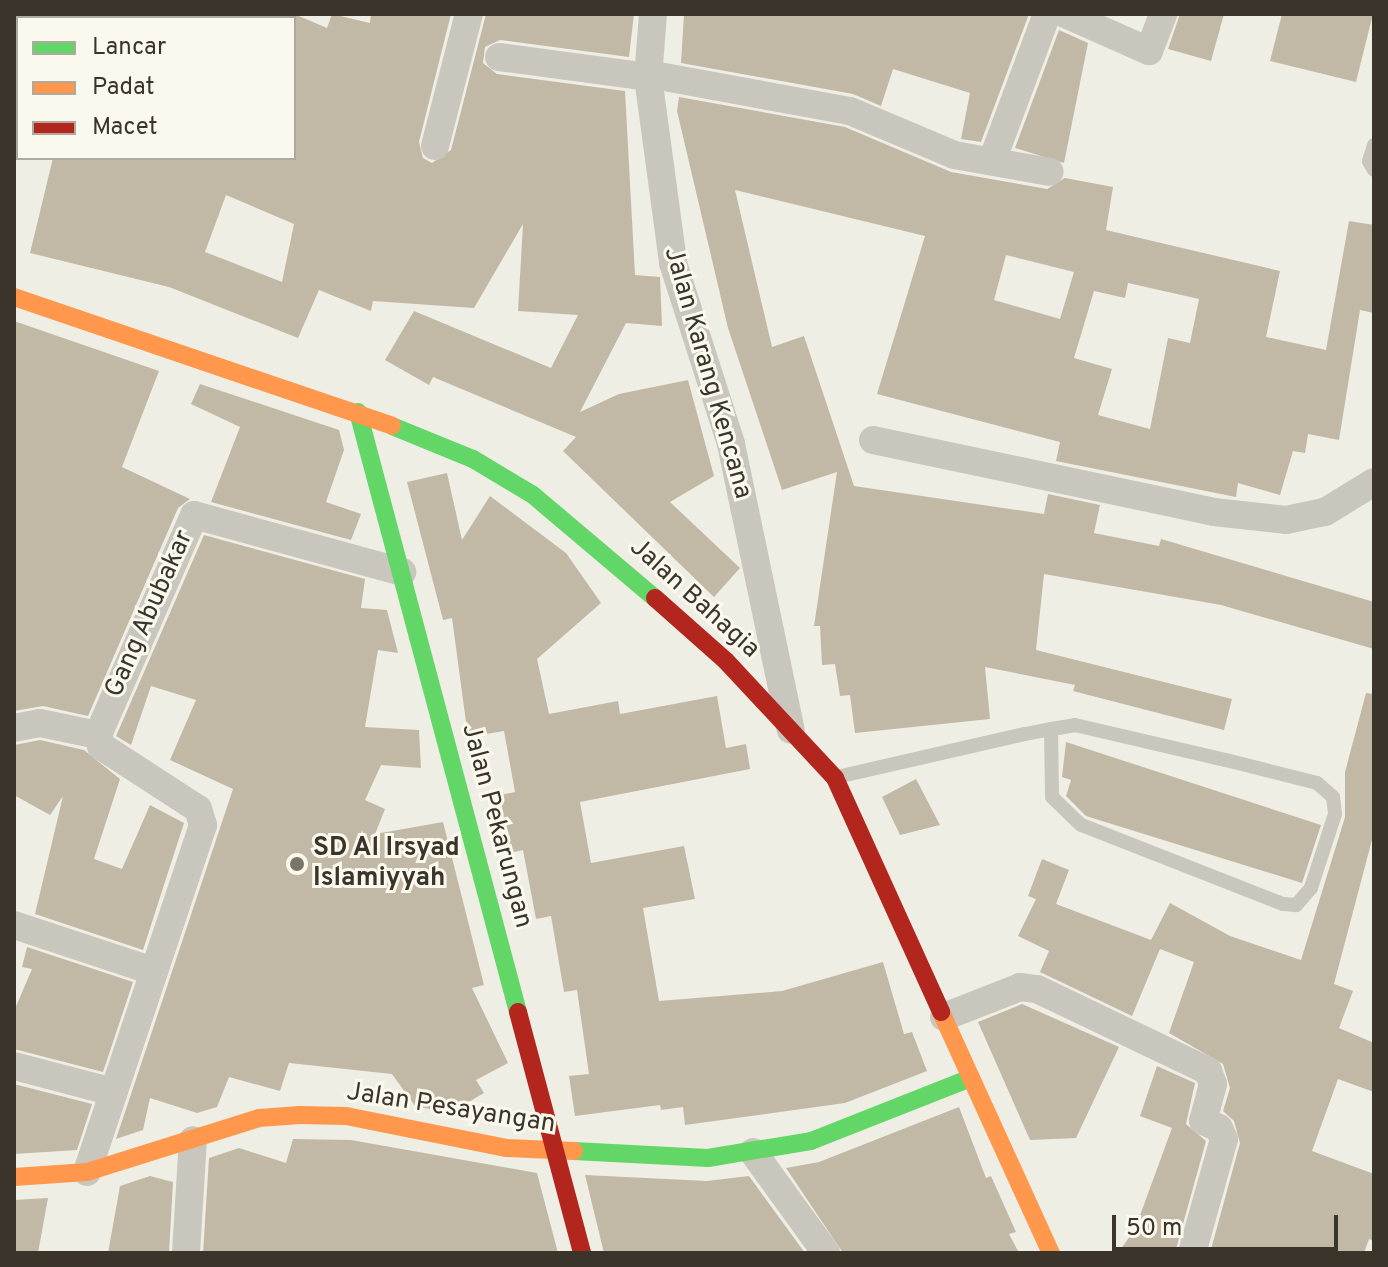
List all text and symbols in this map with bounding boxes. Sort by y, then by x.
legend [16,16,296,160]
text: Lancar [92,33,166,63]
text: Padat [92,73,154,103]
text: Macet [92,113,158,143]
street label: Jalan Karang Kencana [656,243,758,503]
street label: Gang Abubakar [99,525,201,703]
street label: Jalan Bahagia [623,532,765,666]
street label: Jalan Pekarungan [454,720,538,932]
place label: SD Al Irsyad Islamiyyah [313,833,461,894]
marker: SD Al Irsyad Islamiyyah [288,855,306,873]
street label: Jalan Pesayangan [344,1077,558,1141]
scale bar [1116,1199,1342,1249]
text: 50 m [1126,1214,1182,1244]

